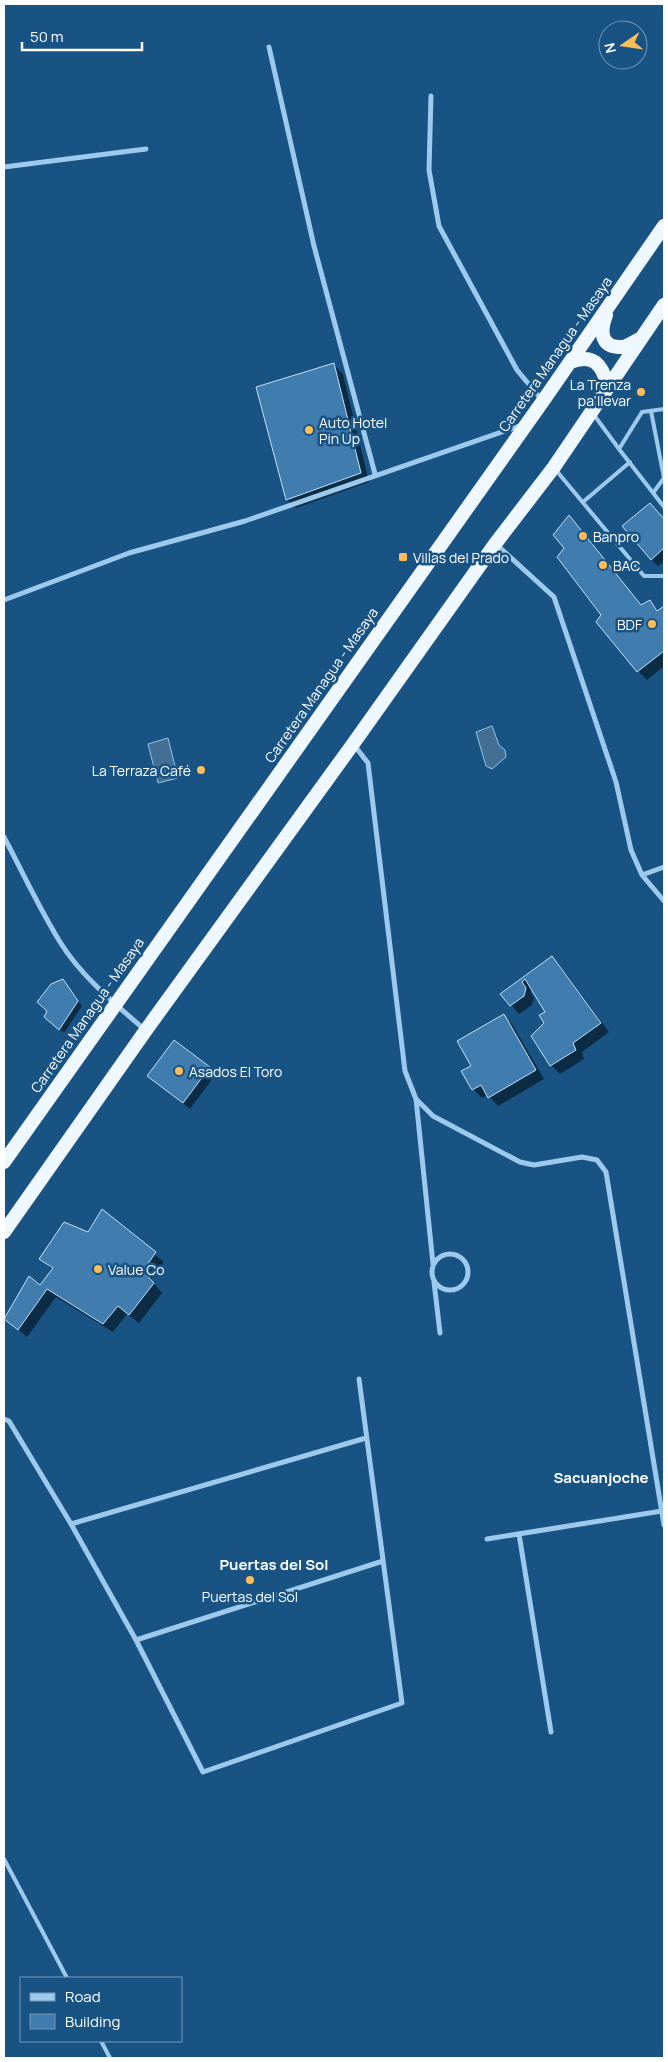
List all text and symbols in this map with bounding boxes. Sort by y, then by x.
scale bar [22,20,142,52]
north arrow [598,20,648,70]
text: 50 m [30,26,64,47]
text: N [599,41,620,55]
street label: Carretera Managua - Masaya [494,273,616,435]
place label: La Trenza pa'llevar [570,375,631,410]
marker: La Trenza pa'llevar [635,386,647,398]
place label: Auto Hotel Pin Up [319,413,387,448]
marker: Auto Hotel Pin Up [303,424,315,436]
place label: Banpro [593,527,639,546]
marker: Banpro [577,530,589,542]
place label: Villas del Prado [413,548,509,567]
marker: Villas del Prado [397,551,409,563]
place label: BAC [613,556,640,575]
marker: BAC [597,559,609,571]
street label: Carretera Managua - Masaya [260,604,382,766]
place label: BDF [617,615,642,634]
marker: BDF [646,618,658,630]
place label: La Terraza Café [92,761,191,780]
marker: La Terraza Café [195,764,207,776]
street label: Carretera Managua - Masaya [26,934,148,1096]
place label: Asados El Toro [189,1062,282,1081]
marker: Asados El Toro [173,1065,185,1077]
place label: Value Co [108,1260,164,1279]
marker: Value Co [92,1263,104,1275]
district label: Sacuanjoche [553,1467,649,1488]
district label: Puertas del Sol [219,1554,329,1575]
marker: Puertas del Sol [244,1574,256,1586]
place label: Puertas del Sol [202,1587,298,1606]
legend [20,1977,182,2042]
text: Road [65,1986,101,2007]
text: Building [65,2011,120,2032]

